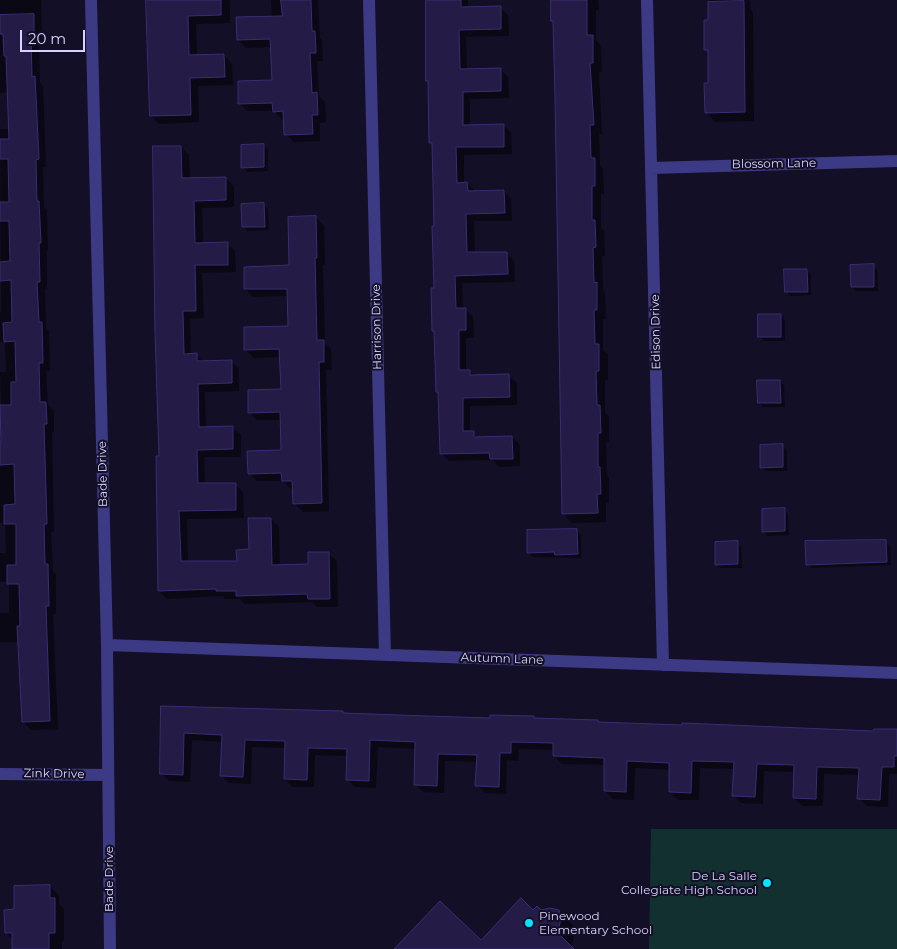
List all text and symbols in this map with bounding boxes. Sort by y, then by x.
scale bar [22,20,88,52]
text: 20 m [28,29,66,48]
street label: Blossom Lane [732,156,816,172]
street label: Harrison Drive [369,284,385,370]
street label: Edison Drive [648,294,664,370]
street label: Bade Drive [95,441,111,507]
street label: Autumn Lane [460,650,544,668]
street label: Zink Drive [23,766,85,782]
street label: Bade Drive [102,846,116,912]
place label: De La Salle Collegiate High School [621,869,757,897]
marker: De La Salle Collegiate High School [761,877,773,889]
place label: Pinewood Elementary School [539,909,652,937]
marker: Pinewood Elementary School [523,917,535,929]

